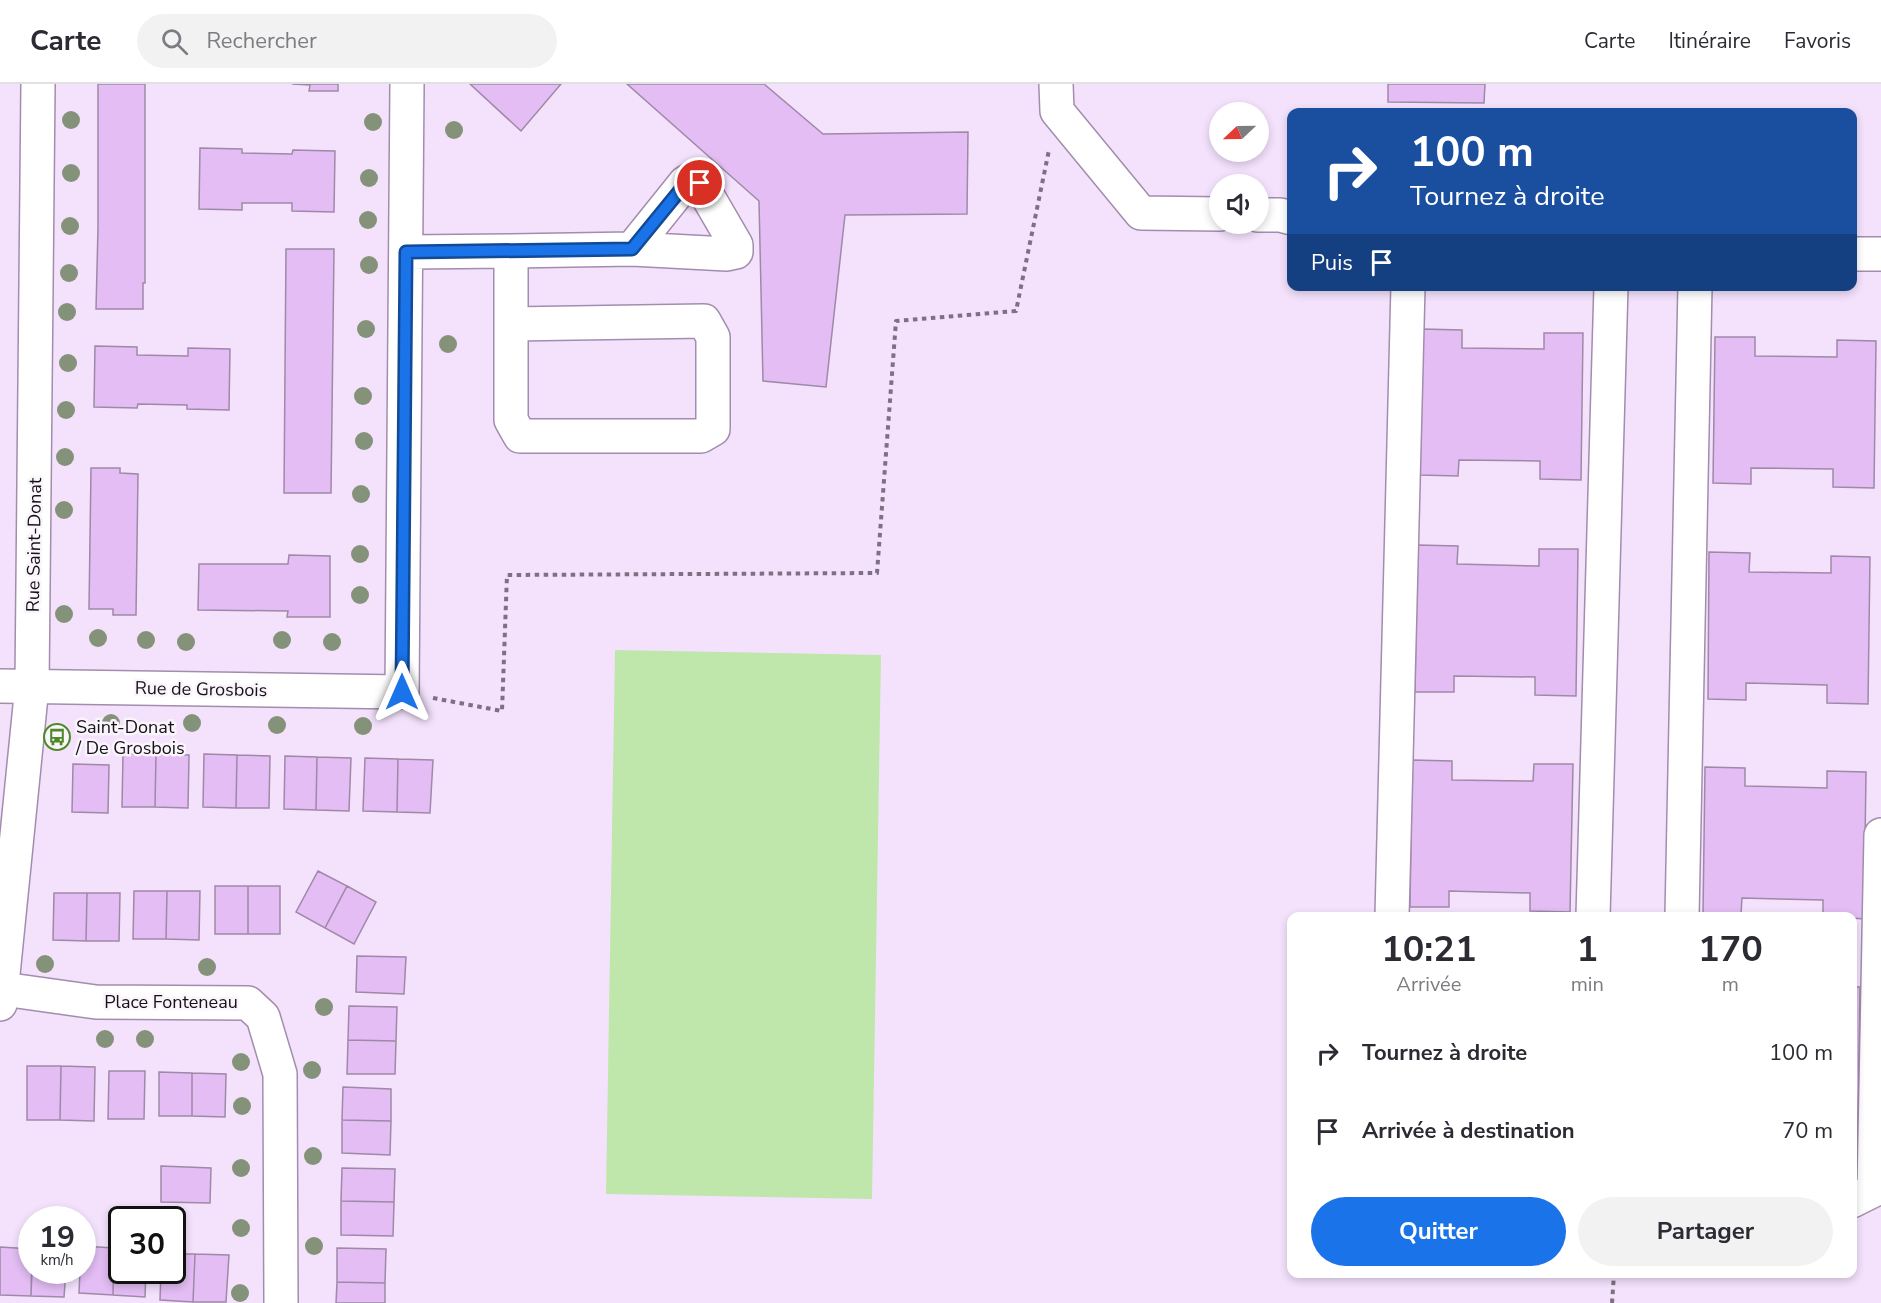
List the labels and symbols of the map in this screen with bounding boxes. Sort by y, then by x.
north arrow [1209,102,1269,162]
pin [674,157,725,208]
street label: Rue Saint-Donat [21,477,47,612]
position arrow [370,660,434,724]
street label: Rue de Grosbois [135,676,267,702]
place label: Saint-Donat / De Grosbois [75,715,185,760]
bus stop icon: Saint-Donat / De Grosbois [42,722,72,752]
street label: Place Fonteneau [104,990,238,1014]
speed limit sign: 30 [108,1206,186,1284]

